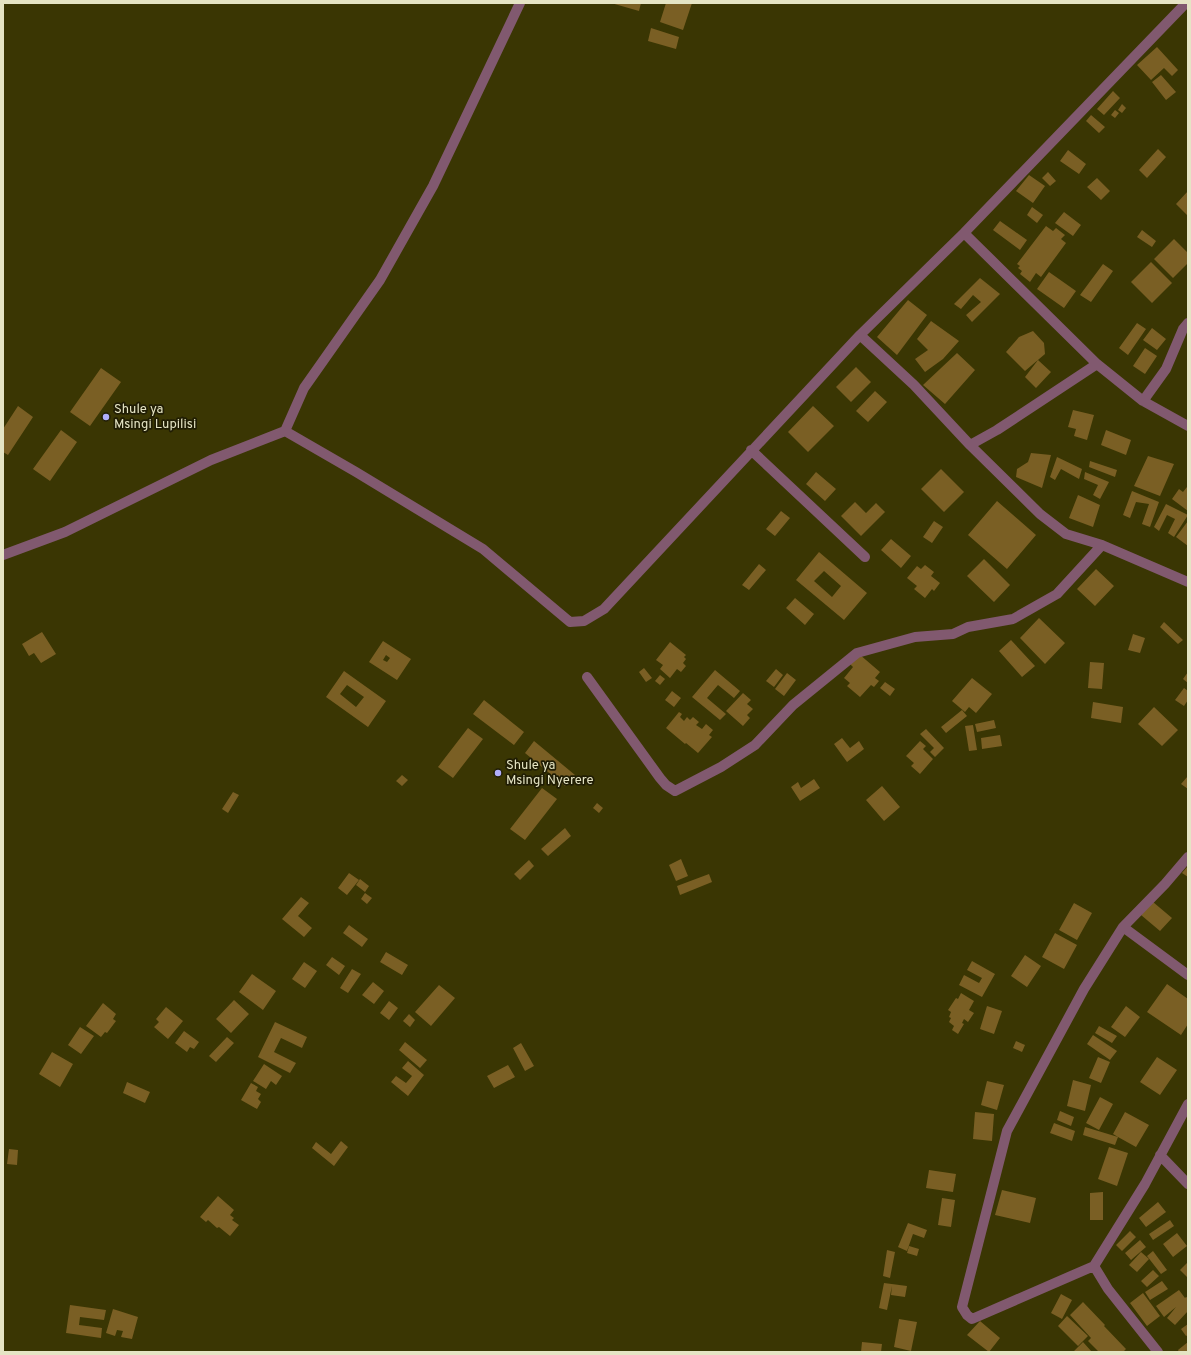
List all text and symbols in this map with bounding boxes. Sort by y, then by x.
place label: Shule ya Msingi Lupilisi [114,402,196,433]
marker: Shule ya Msingi Lupilisi [101,412,111,422]
place label: Shule ya Msingi Nyerere [506,758,594,789]
marker: Shule ya Msingi Nyerere [493,768,503,778]

